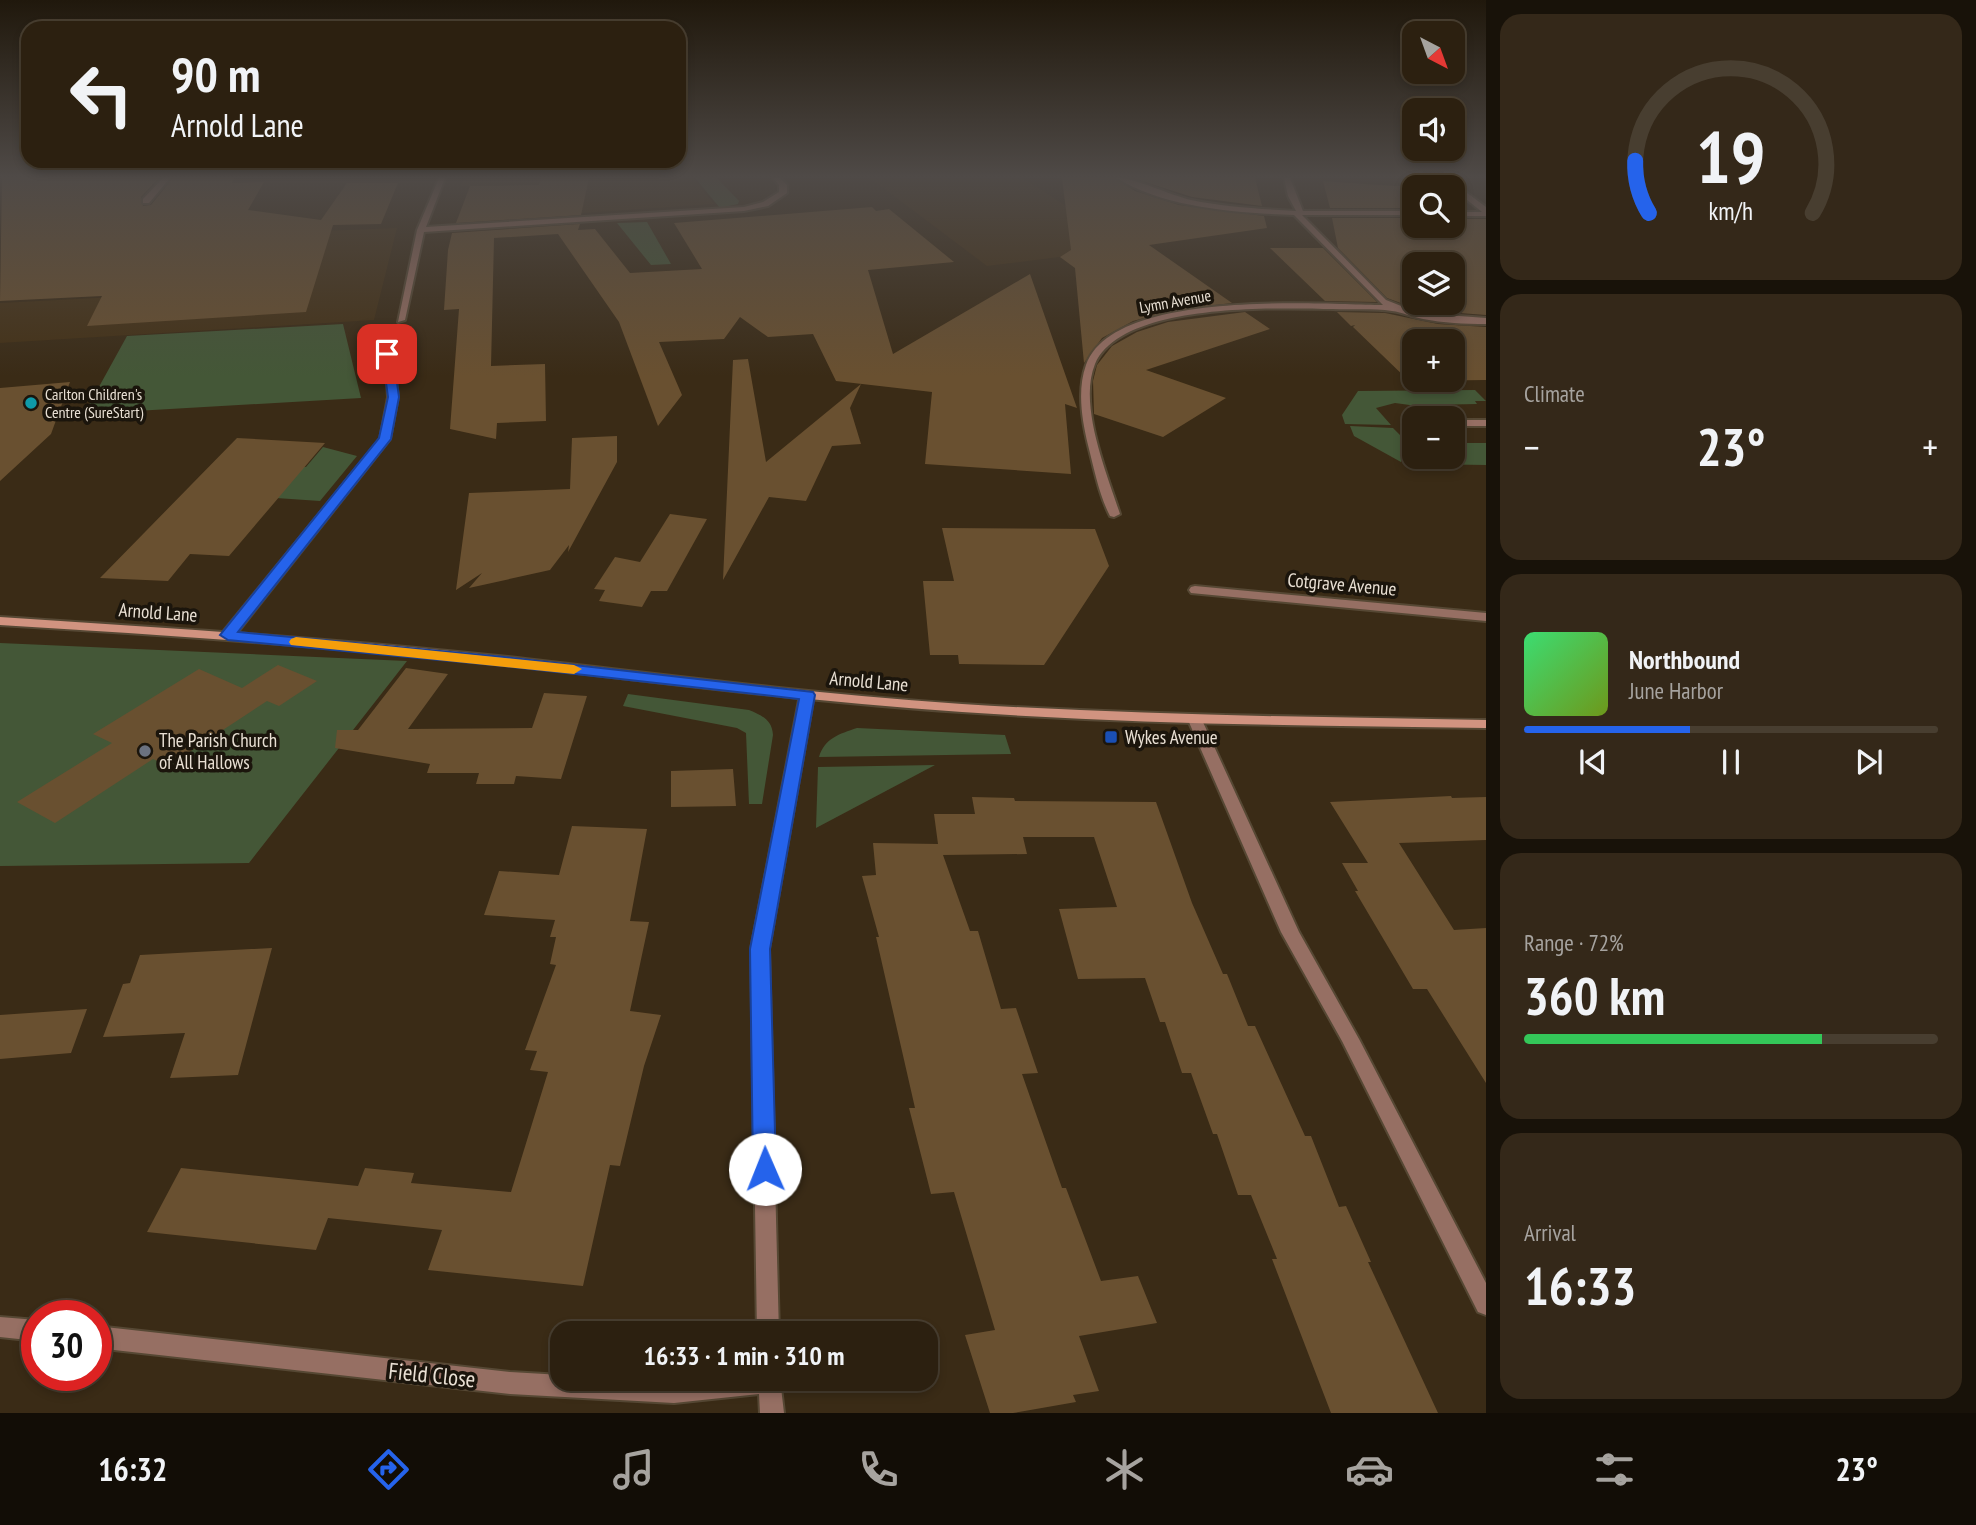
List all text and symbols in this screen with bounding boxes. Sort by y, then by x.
north arrow [1402,21,1465,84]
map controls [1402,21,1465,469]
text: 90 m [171,42,260,106]
icon: left [56,49,147,140]
button: sound [1402,98,1465,161]
text: Arnold Lane [171,104,304,146]
text: 19 [1696,109,1766,203]
button: search [1402,175,1465,238]
text: km/h [1709,195,1753,227]
button: layers [1402,252,1465,315]
street label: Lymn Avenue [1138,285,1212,317]
pin [357,324,417,384]
button: + [1402,329,1465,392]
icon: arrive [368,335,406,373]
text: Climate [1524,379,1585,408]
place label: Carlton Children's Centre (SureStart) [45,384,144,422]
marker: Carlton Children's Centre (SureStart) [23,395,39,411]
button: − [1402,406,1465,469]
text: 23° [1697,413,1765,480]
text: − [1524,422,1540,471]
text: + [1922,422,1938,471]
street label: Cotgrave Avenue [1287,567,1398,601]
street label: Arnold Lane [118,597,198,627]
text: Northbound [1629,643,1740,676]
street label: Arnold Lane [829,666,909,696]
text: June Harbor [1629,676,1723,705]
place label: Wykes Avenue [1125,725,1218,749]
place label: The Parish Church of All Hallows [159,728,277,774]
marker: Wykes Avenue [1103,729,1119,745]
marker: The Parish Church of All Hallows [137,743,153,759]
icon: previous [1574,743,1612,781]
icon: pause [1712,743,1750,781]
icon: next [1850,743,1888,781]
text: Range · 72% [1524,928,1624,957]
text: 360 km [1524,962,1665,1029]
position arrow [728,1132,802,1206]
text: Arrival [1524,1218,1576,1247]
text: 16:33 [1524,1252,1636,1319]
speed limit sign: 30 [21,1300,112,1391]
text: 16:33 · 1 min · 310 m [644,1339,844,1372]
street label: Field Close [387,1356,477,1393]
icon: directions [364,1445,413,1494]
icon: music [609,1445,658,1494]
icon: phone [854,1445,903,1494]
icon: climate [1100,1445,1149,1494]
icon: car [1345,1445,1394,1494]
icon: filters [1590,1445,1639,1494]
text: 16:32 [98,1448,167,1490]
text: 23° [1836,1448,1878,1490]

